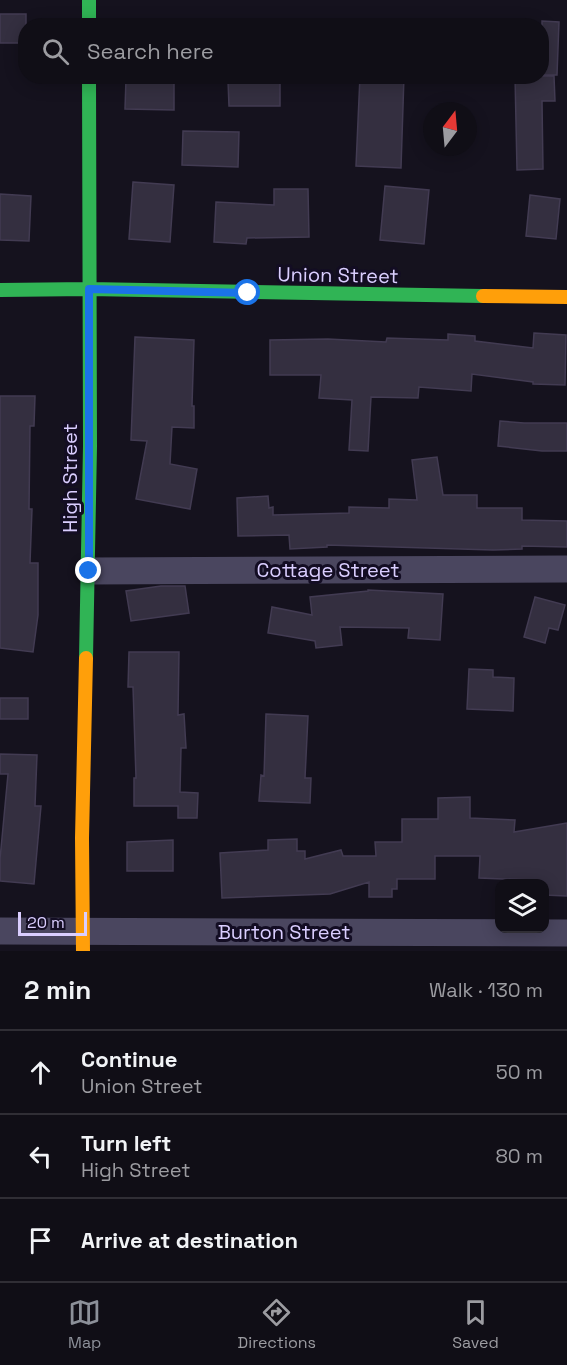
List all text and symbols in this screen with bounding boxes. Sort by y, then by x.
search box [18,18,549,84]
icon: search [39,35,72,68]
text: Search here [87,37,214,65]
north arrow [423,102,477,156]
street label: Union Street [277,261,399,289]
route start [234,279,260,305]
street label: High Street [57,423,83,533]
route end [75,557,101,583]
street label: Cottage Street [256,557,400,583]
map controls [495,879,549,933]
button: layers [495,879,549,933]
scale bar [18,909,87,936]
text: 20 m [27,912,65,933]
street label: Burton Street [218,919,350,945]
text: 2 min [24,973,91,1007]
text: Walk · 130 m [429,977,543,1003]
text: Continue [81,1045,177,1073]
icon: ahead [24,1056,57,1089]
text: 50 m [496,1059,543,1085]
text: Union Street [81,1073,202,1099]
text: Turn left [81,1129,171,1157]
icon: left [24,1140,57,1173]
text: 80 m [495,1143,543,1169]
text: High Street [81,1157,190,1183]
icon: arrive [24,1224,57,1257]
text: Arrive at destination [81,1226,298,1254]
tab: Map [68,1296,101,1353]
tab: Directions [238,1296,316,1353]
tab: Saved [452,1296,499,1353]

